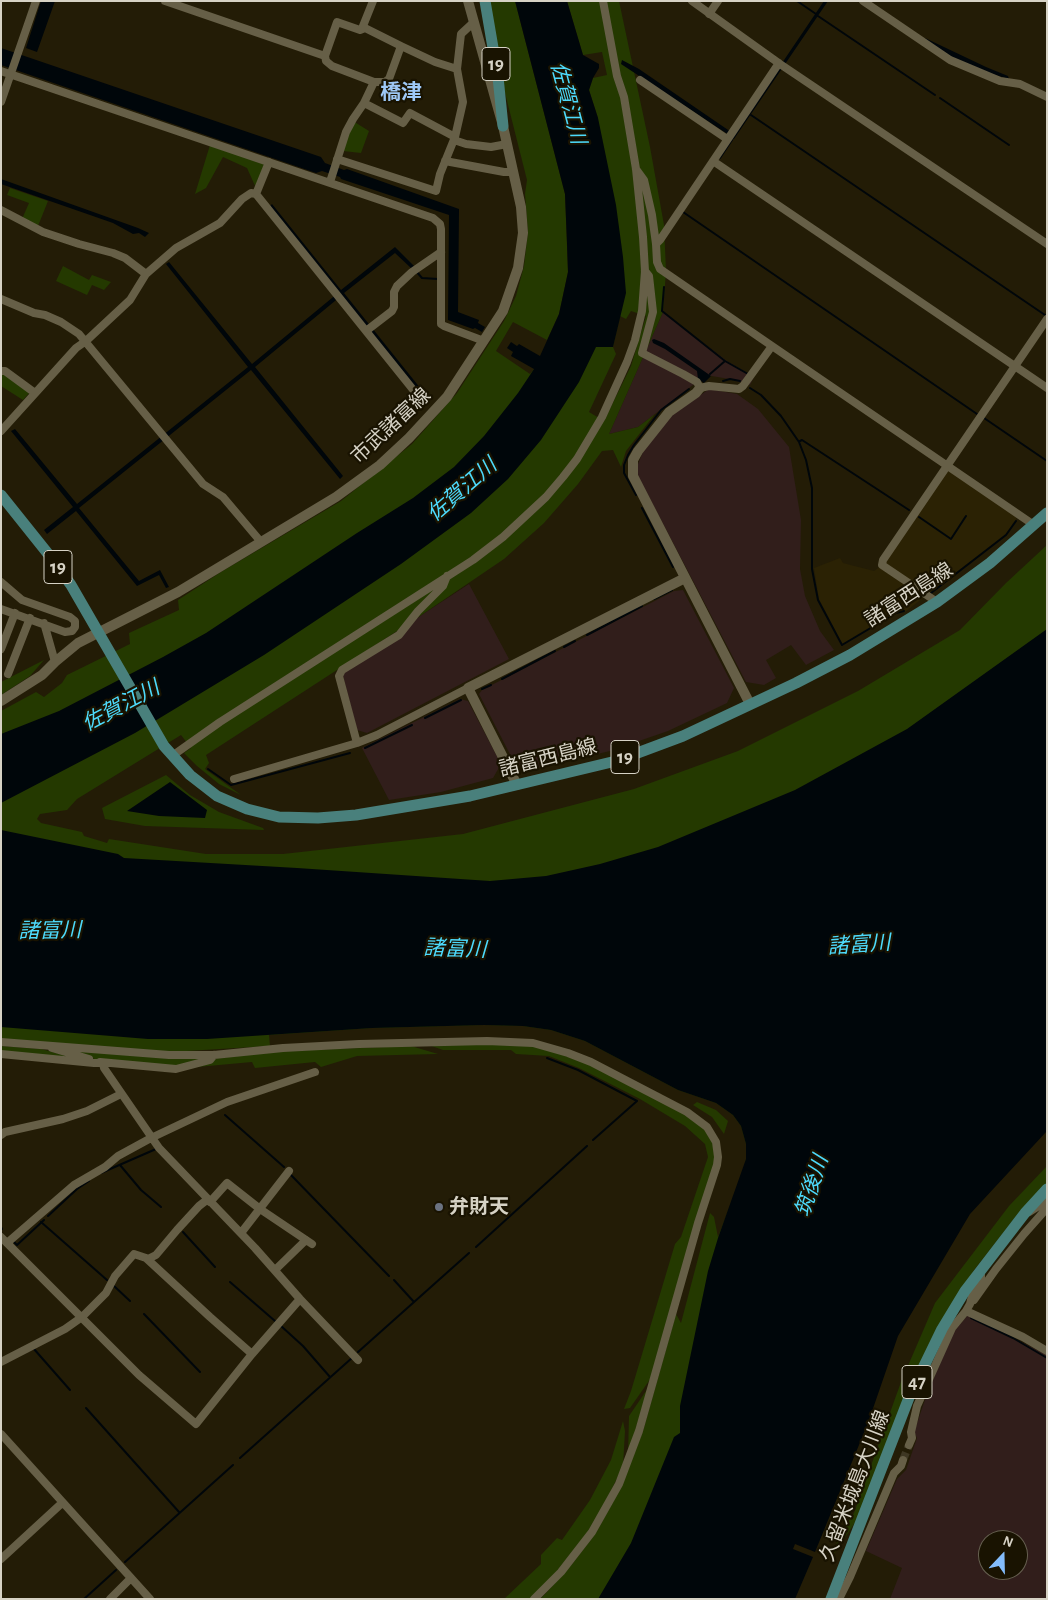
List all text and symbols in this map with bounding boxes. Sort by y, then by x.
road number: 19 [482,48,510,80]
water label: 佐賀江川 [545,59,591,147]
district label: 橋津 [380,80,422,106]
street label: 市武諸富線 [346,383,436,469]
water label: 佐賀江川 [422,453,502,527]
road number: 19 [44,550,72,584]
street label: 諸富西島線 [861,558,957,632]
water label: 佐賀江川 [78,675,164,737]
street label: 諸富西島線 [497,734,599,782]
road number: 19 [611,740,639,774]
water label: 諸富川 [18,918,82,944]
water label: 諸富川 [827,930,891,960]
water label: 諸富川 [423,935,487,963]
water label: 筑後川 [790,1152,834,1220]
place label: 弁財天 [449,1195,509,1219]
marker: 弁財天 [433,1201,445,1213]
road number: 47 [902,1365,932,1398]
street label: 久留米城島大川線 [815,1407,895,1565]
north arrow [978,1530,1028,1580]
text: N [1001,1534,1015,1550]

